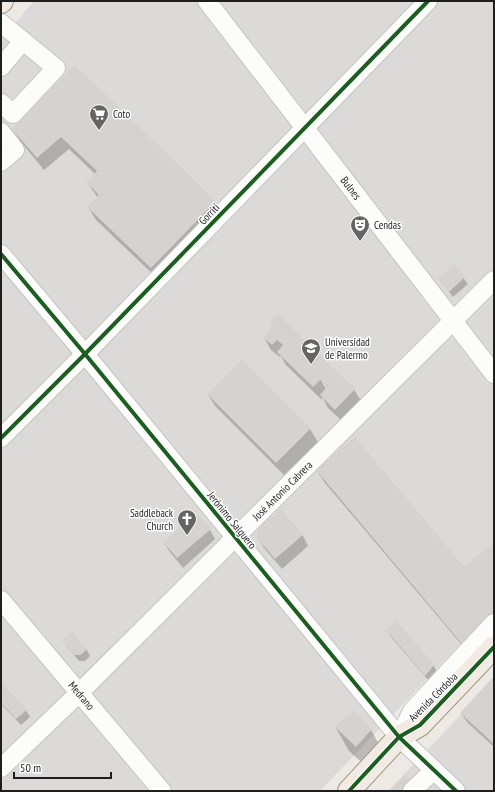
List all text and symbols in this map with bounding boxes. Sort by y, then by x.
supermarket icon: Coto [88,103,110,131]
place label: Coto [113,107,130,121]
street label: Bulnes [338,174,364,203]
street label: Gorriti [196,201,222,227]
theatre icon: Cendas [349,214,371,242]
place label: Cendas [374,218,401,232]
place label: Universidad de Palermo [325,335,370,362]
school or university icon: Universidad de Palermo [300,337,322,365]
street label: José Antonio Cabrera [249,458,315,524]
street label: Jerónimo Salguero [204,488,260,552]
place label: Saddleback Church [130,506,174,533]
church icon: Saddleback Church [176,508,198,536]
street label: Avenida Córdoba [406,670,460,724]
street label: Medrano [65,678,98,713]
scale bar [14,754,111,780]
text: 50 m [20,760,41,775]

